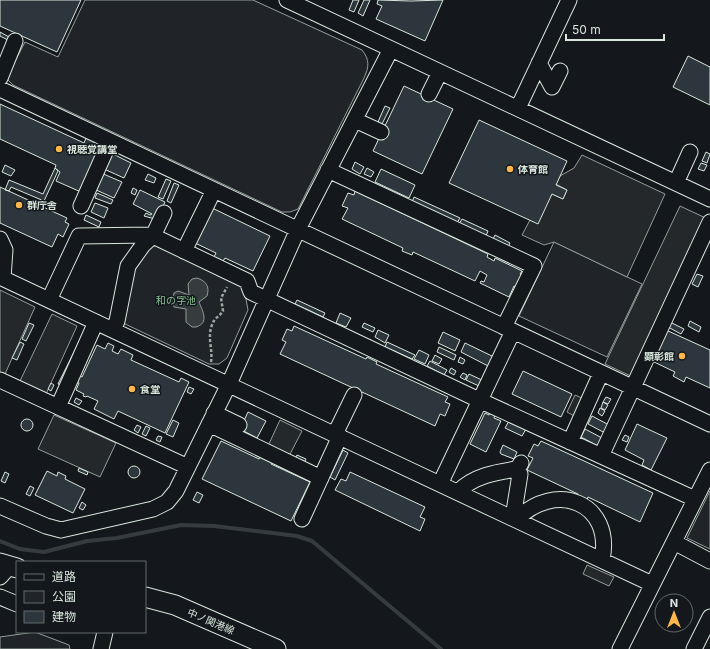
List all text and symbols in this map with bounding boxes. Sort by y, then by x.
scale bar [566,16,664,42]
text: 50 m [572,22,601,37]
place label: 視聴覚講堂 [67,143,117,155]
marker: 視聴覚講堂 [54,144,64,154]
place label: 体育館 [517,163,548,175]
marker: 体育館 [505,164,515,174]
place label: 群庁舎 [27,199,57,211]
marker: 群庁舎 [14,200,24,210]
park label: 和の字池 [156,294,196,306]
place label: 顕彰館 [644,350,674,362]
marker: 顕彰館 [677,351,687,361]
place label: 食堂 [140,383,160,395]
marker: 食堂 [127,384,137,394]
legend [16,561,146,633]
text: 道路 [52,569,76,584]
text: 公園 [52,589,76,604]
north arrow [654,593,694,633]
text: N [670,596,678,610]
street label: 中ノ関港線 [186,606,236,636]
text: 建物 [52,609,76,624]

